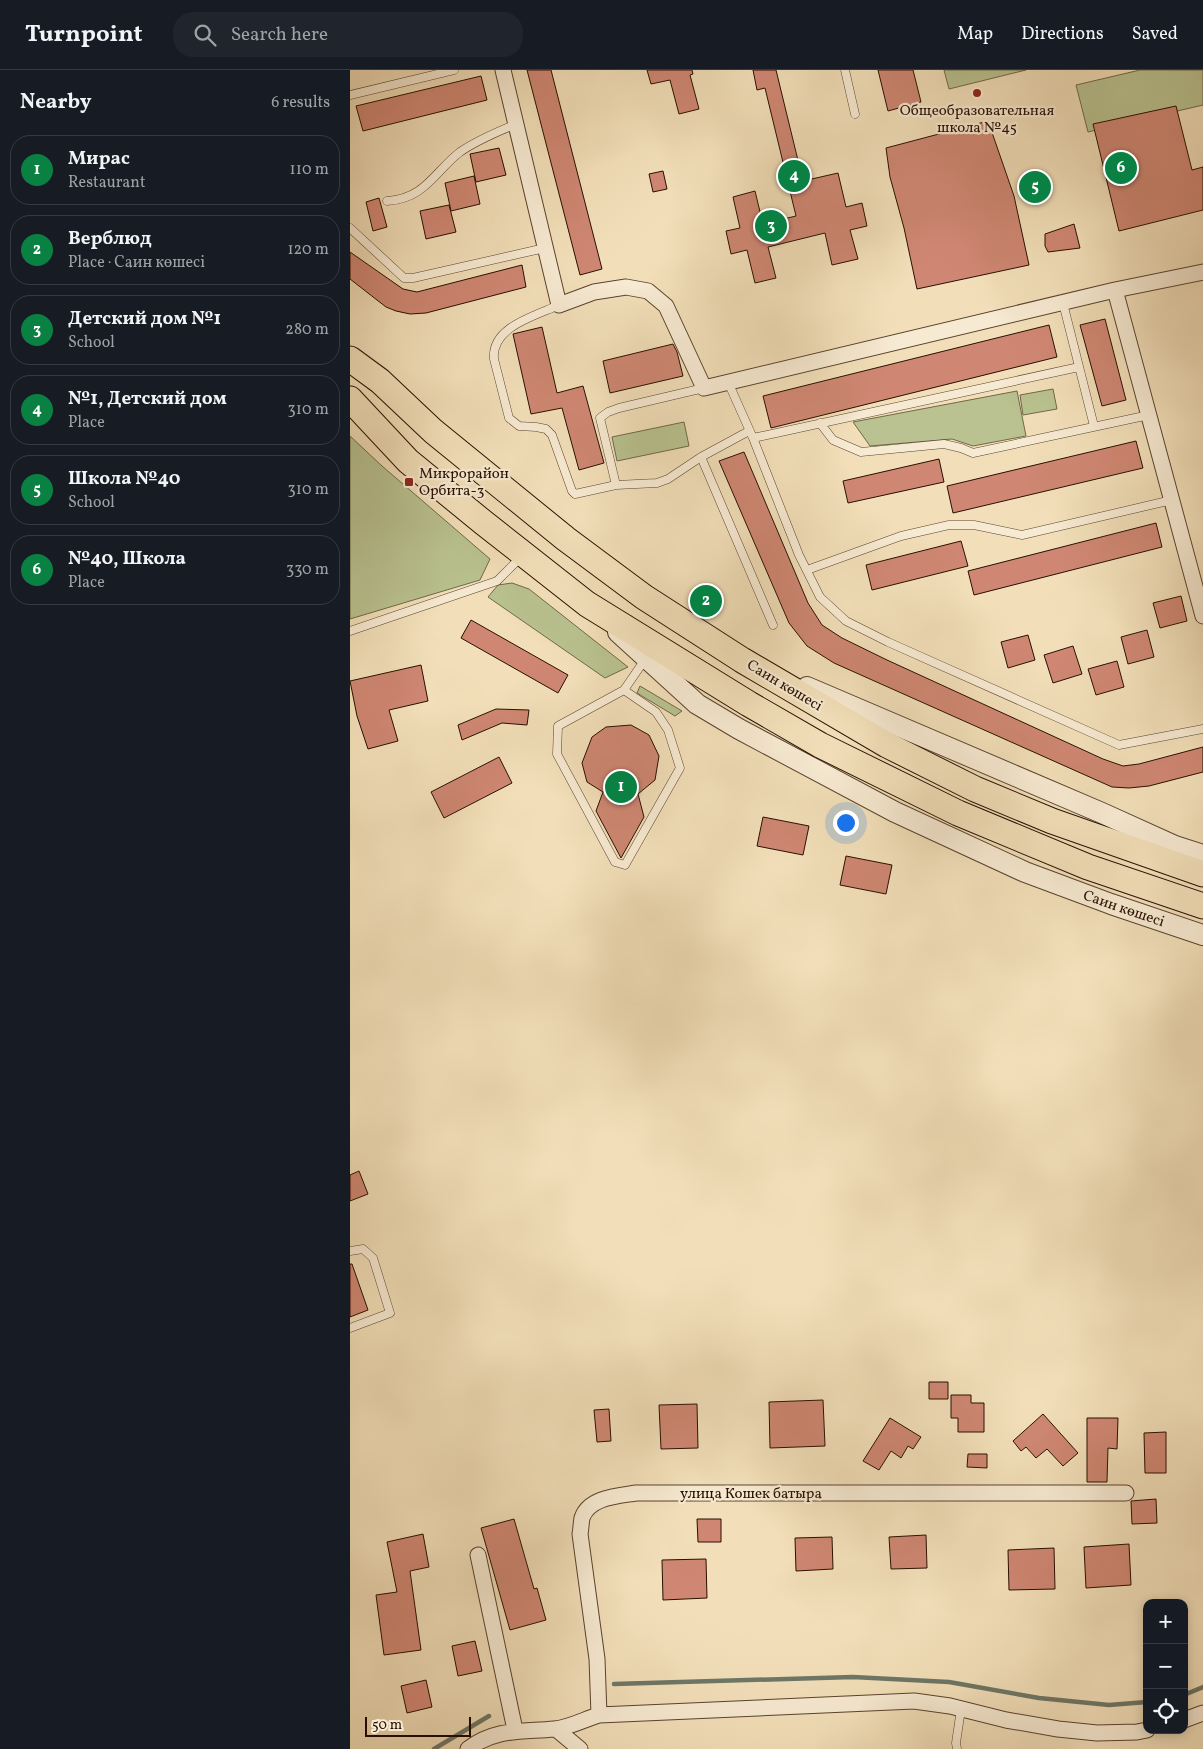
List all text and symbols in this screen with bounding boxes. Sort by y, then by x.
search box [173,12,523,57]
text: Turnpoint [25,18,143,52]
icon: search [191,21,219,49]
text: Search here [231,22,328,48]
text: Map [957,22,993,47]
text: Directions [1021,22,1104,47]
text: Saved [1132,22,1178,47]
marker: Общеобразовательная школа №45 [971,87,983,99]
text: Nearby [20,88,91,117]
text: 6 results [271,92,330,114]
place label: Общеобразовательная школа №45 [900,101,1054,139]
text: Мирас [68,146,130,172]
pin: 6 [1105,149,1137,187]
pin: 4 [778,157,810,195]
text: 1 [34,159,40,181]
text: 110 m [290,159,329,181]
pin: 5 [1019,168,1051,206]
text: Restaurant [68,172,146,194]
pin: 3 [755,207,787,245]
text: Верблюд [68,226,152,252]
text: 2 [33,239,41,261]
text: 120 m [287,239,329,261]
text: Place · Саин көшесі [68,252,205,274]
text: Детский дом №1 [68,306,221,332]
text: 3 [33,319,41,341]
text: 280 m [285,319,329,341]
text: School [68,332,115,354]
text: №1, Детский дом [68,386,227,412]
text: 4 [32,399,42,421]
text: 310 m [288,399,329,421]
text: Place [68,412,105,434]
place label: Микрорайон Орбита-3 [419,464,509,502]
text: Школа №40 [68,466,180,492]
marker: Микрорайон Орбита-3 [403,476,415,488]
text: 5 [33,479,41,501]
text: 310 m [288,479,329,501]
text: School [68,492,115,514]
text: №40, Школа [68,546,186,572]
text: 6 [33,559,41,581]
text: 330 m [286,559,329,581]
text: Place [68,572,105,594]
pin: 2 [690,582,722,620]
street label: Саин көшесі [742,655,826,717]
pin: 1 [605,768,637,806]
your location [833,810,859,836]
street label: Саин көшесі [1080,886,1167,933]
street label: улица Кошек батыра [680,1484,822,1505]
map controls [1143,1599,1188,1734]
button: + [1143,1599,1188,1644]
button: − [1143,1644,1188,1689]
button: locate [1143,1689,1188,1734]
scale bar [365,1714,471,1737]
text: 50 m [372,1716,402,1735]

